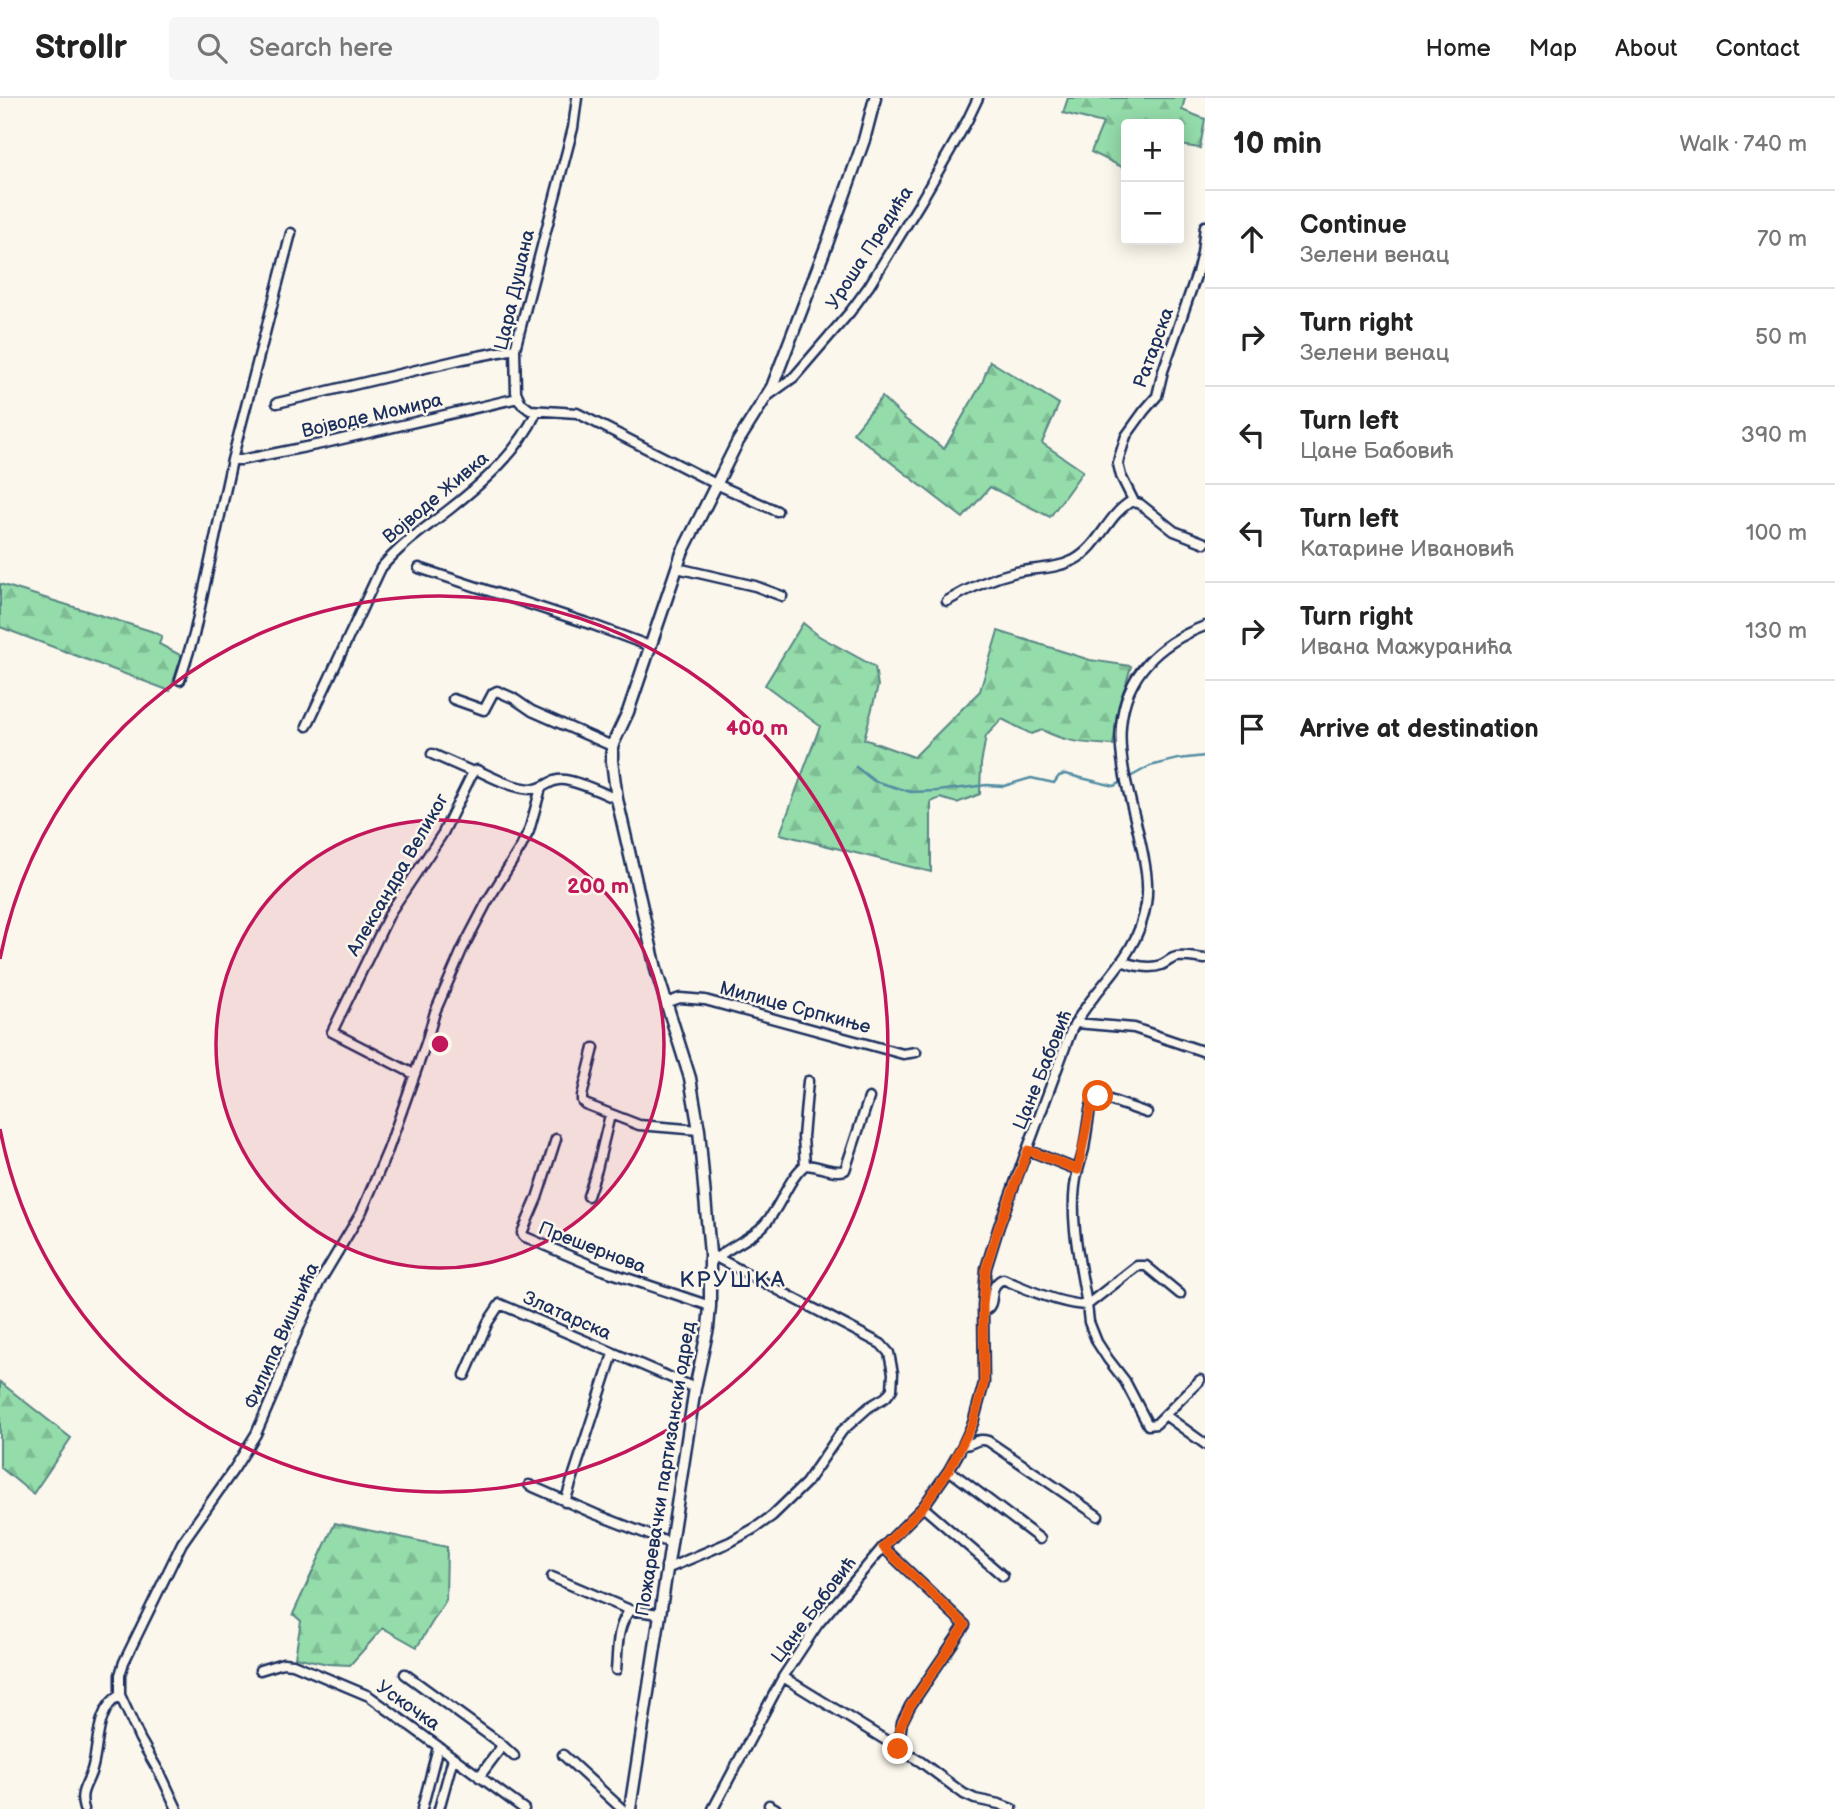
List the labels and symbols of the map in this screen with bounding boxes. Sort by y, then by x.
street label: Уроша Предића [822,182,918,314]
street label: Цара Душана [490,228,540,352]
street label: Ратарска [1129,305,1179,391]
street label: Војводе Момира [299,389,445,443]
street label: Војводе Живка [378,447,494,549]
text: 400 m [726,716,788,741]
street label: Александра Великог [342,789,454,961]
text: 200 m [567,874,629,899]
street label: Милице Српкиње [717,977,874,1039]
street label: Цане Бабовић [1009,1007,1077,1133]
centre of rings [428,1032,452,1056]
route start [1082,1080,1113,1111]
street label: Прешернова [535,1217,649,1279]
street label: Филипа Вишњића [239,1259,325,1413]
district label: КРУШКА [679,1266,787,1294]
street label: Златарска [519,1286,615,1346]
street label: Пожаревачки партизански одред [631,1320,701,1618]
street label: Цане Бабовић [767,1552,861,1668]
street label: Ускочка [372,1676,444,1736]
route end [882,1733,913,1764]

